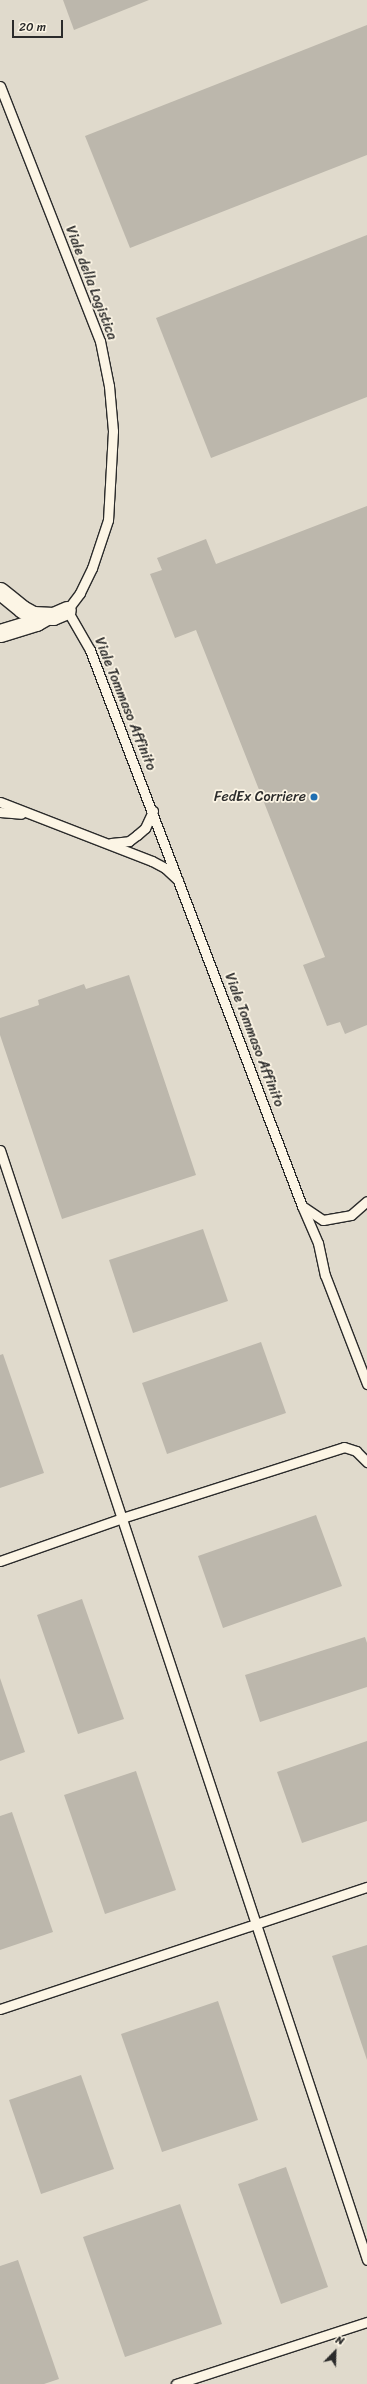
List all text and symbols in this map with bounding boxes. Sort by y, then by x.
scale bar [14,12,65,38]
text: 20 m [19,16,46,38]
street label: Viale della Logistica [61,223,121,343]
street label: Viale Tommaso Affinito [91,635,159,773]
place label: FedEx Corriere [214,789,306,805]
marker: FedEx Corriere [309,792,319,802]
street label: Viale Tommaso Affinito [221,971,287,1109]
text: N [333,2330,347,2351]
north arrow [315,2332,355,2372]

